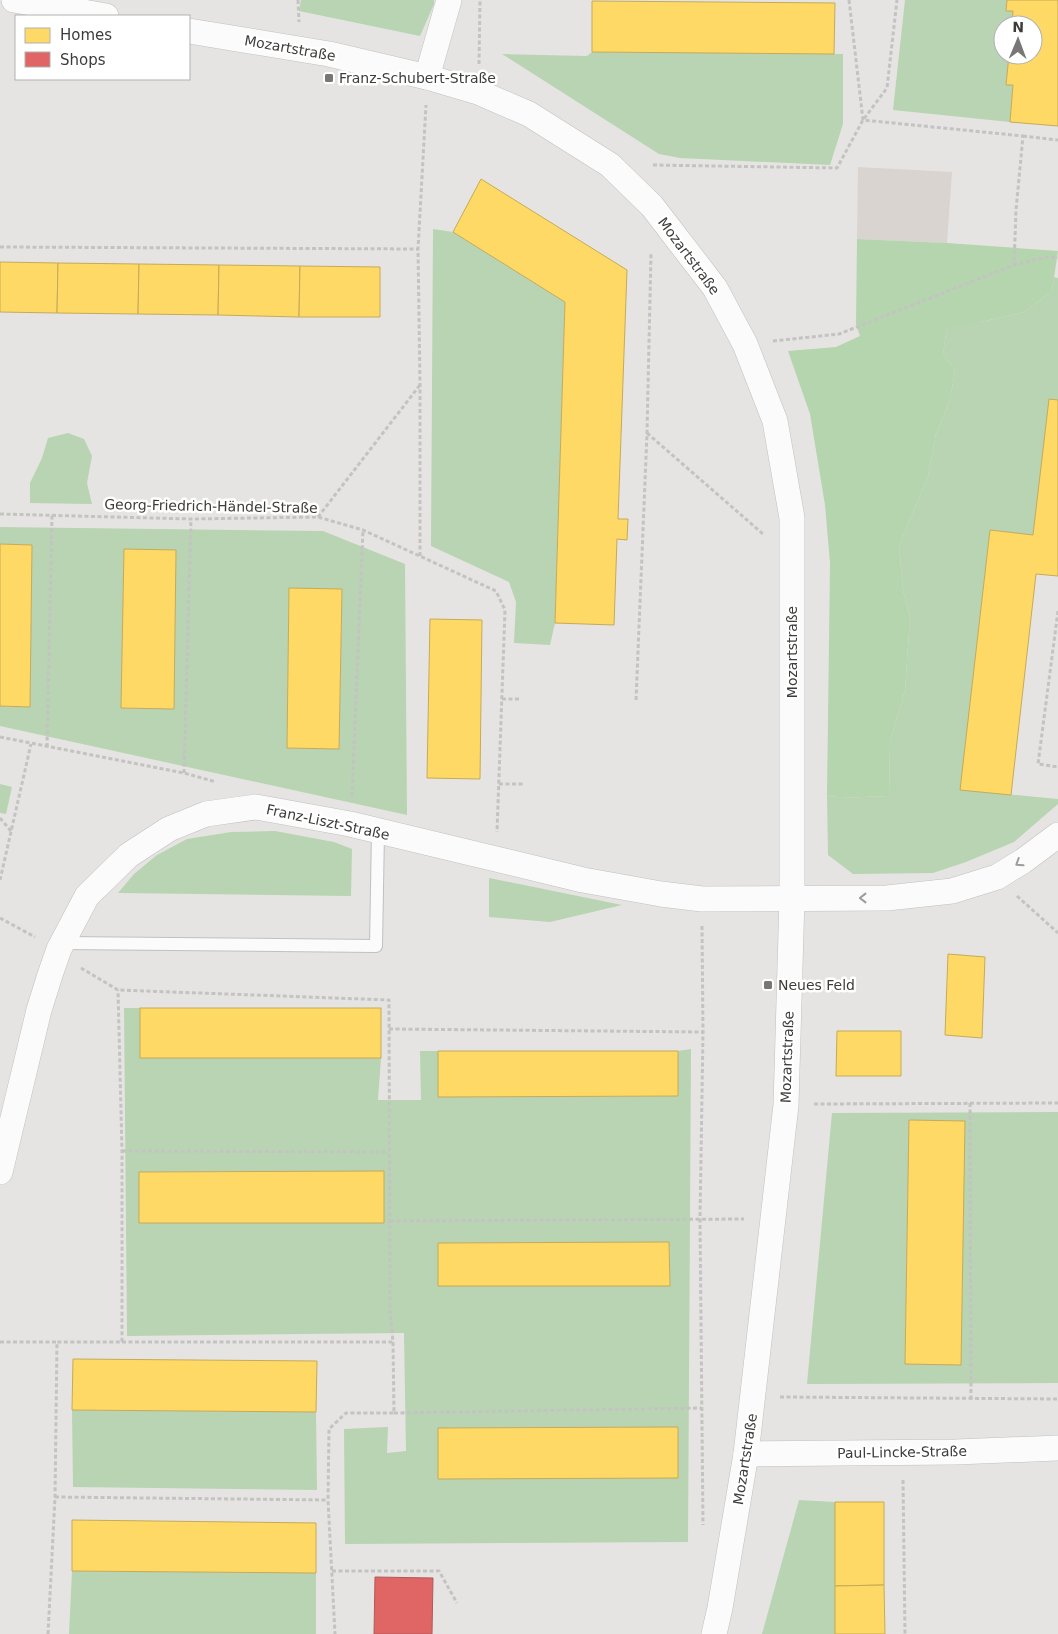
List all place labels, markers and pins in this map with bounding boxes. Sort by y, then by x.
place label: Franz-Schubert-Straße [339,70,496,86]
marker: Franz-Schubert-Straße [323,72,335,84]
place label: Neues Feld [778,977,855,993]
marker: Neues Feld [762,979,774,991]

